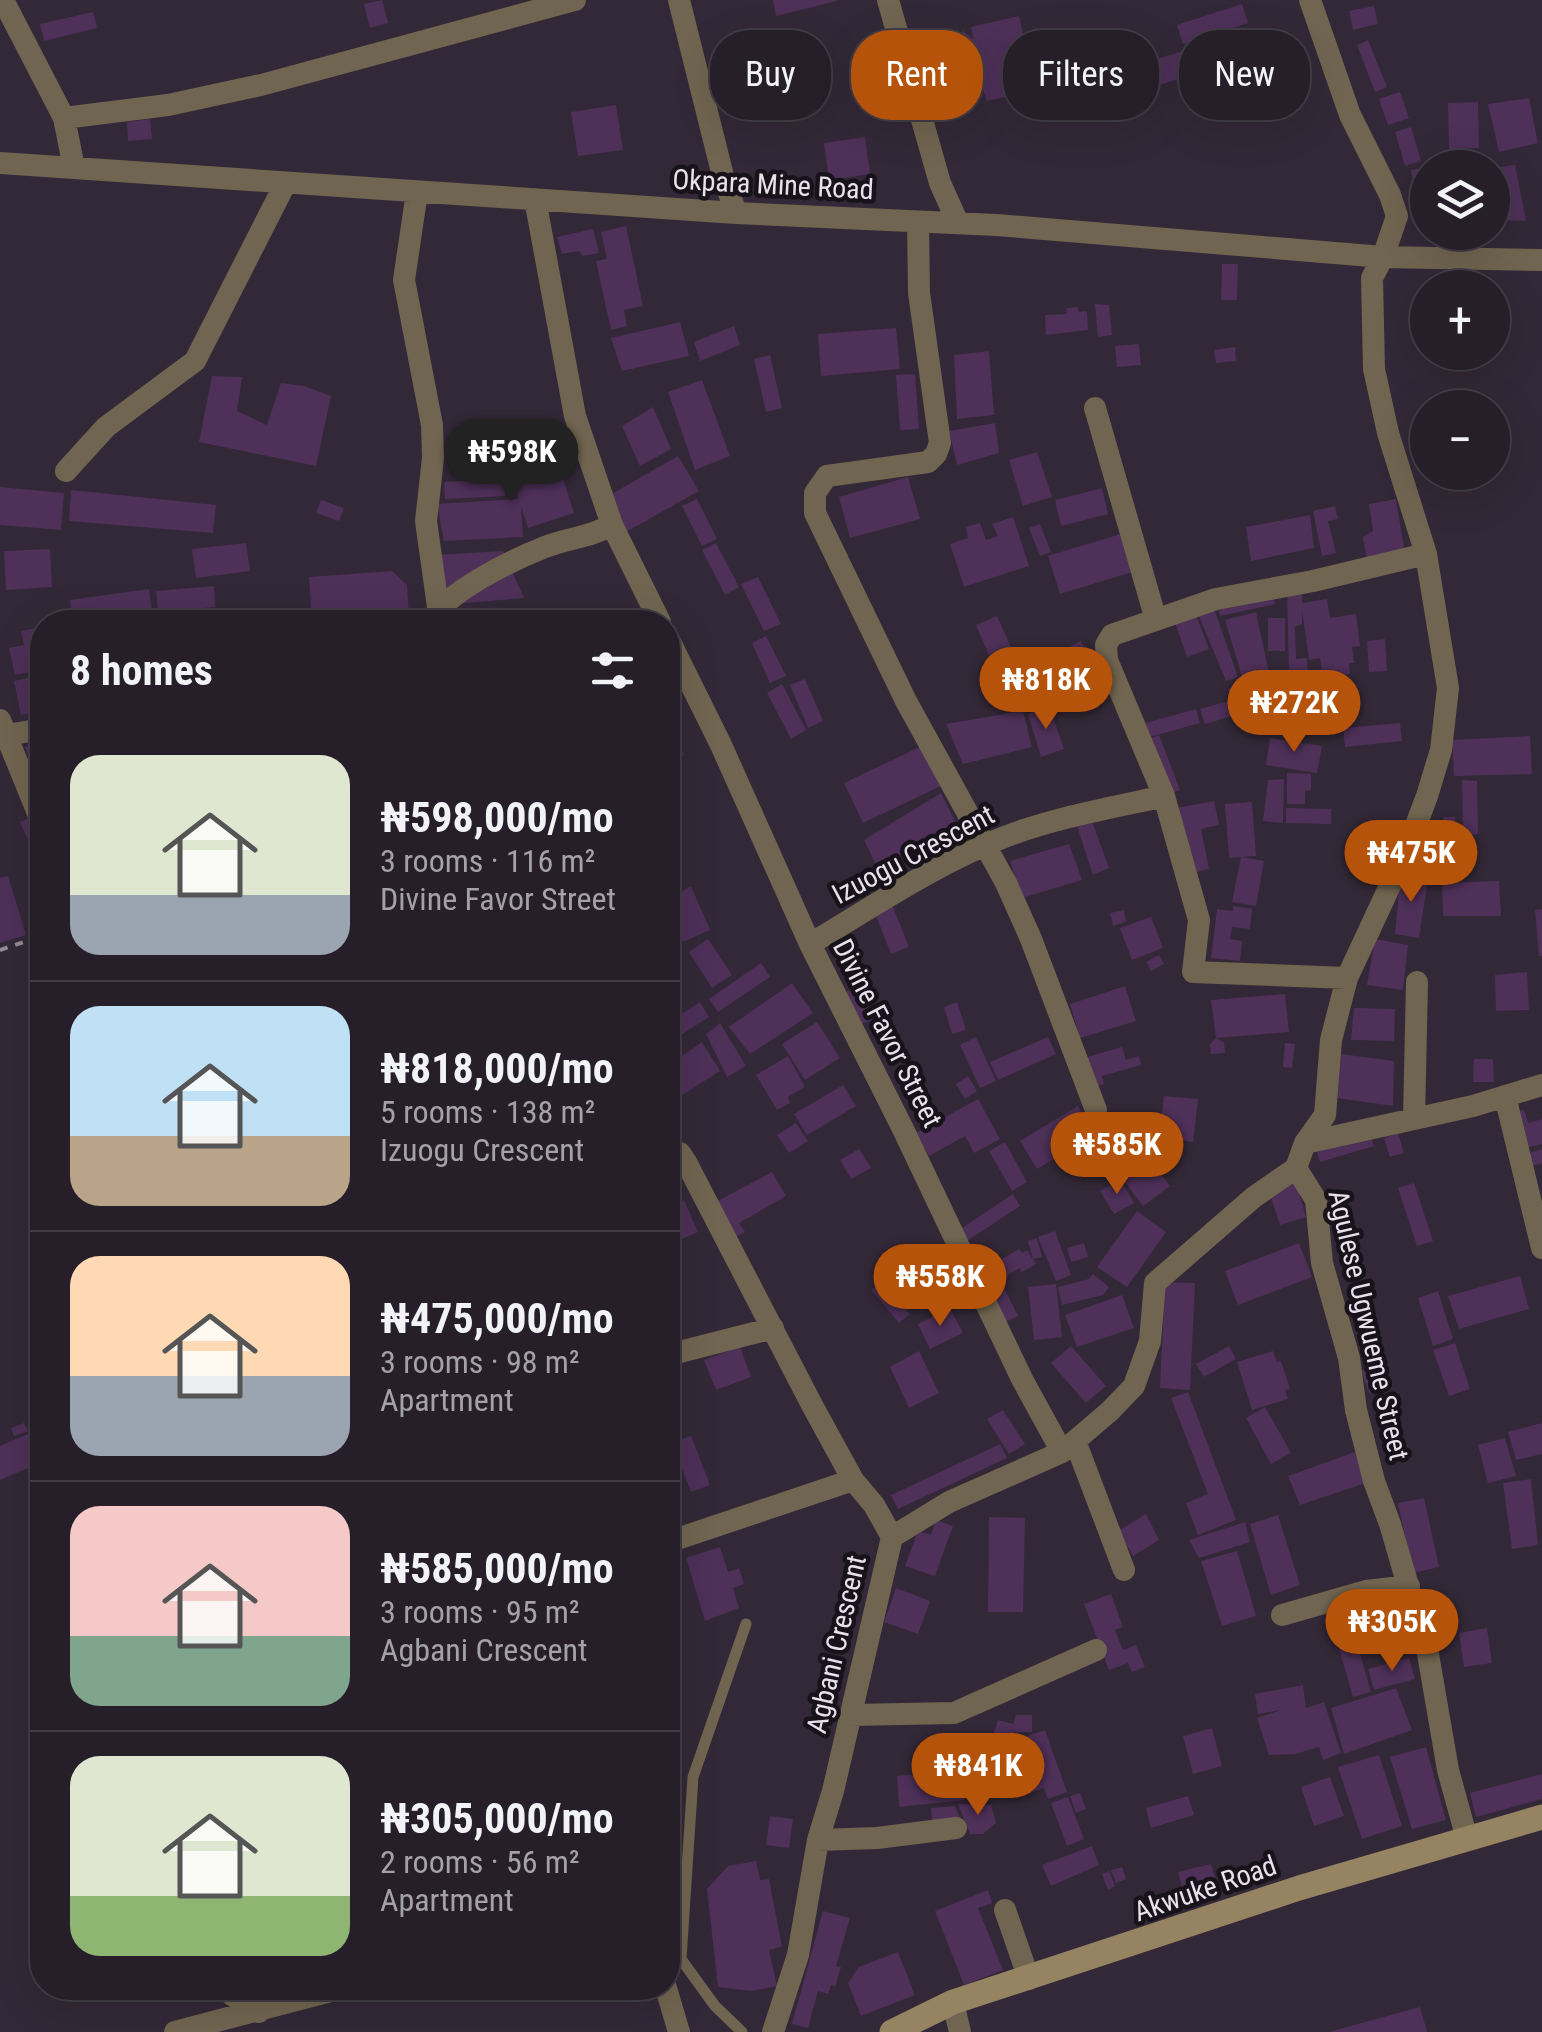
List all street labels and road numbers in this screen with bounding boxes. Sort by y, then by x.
street label: Okpara Mine Road [672,163,874,206]
street label: Izuogu Crescent [827,798,1000,911]
street label: Divine Favor Street [826,934,949,1133]
street label: Agulese Ugwueme Street [1321,1187,1416,1463]
street label: Agbani Crescent [800,1552,873,1736]
street label: Akwuke Road [1130,1849,1281,1928]

